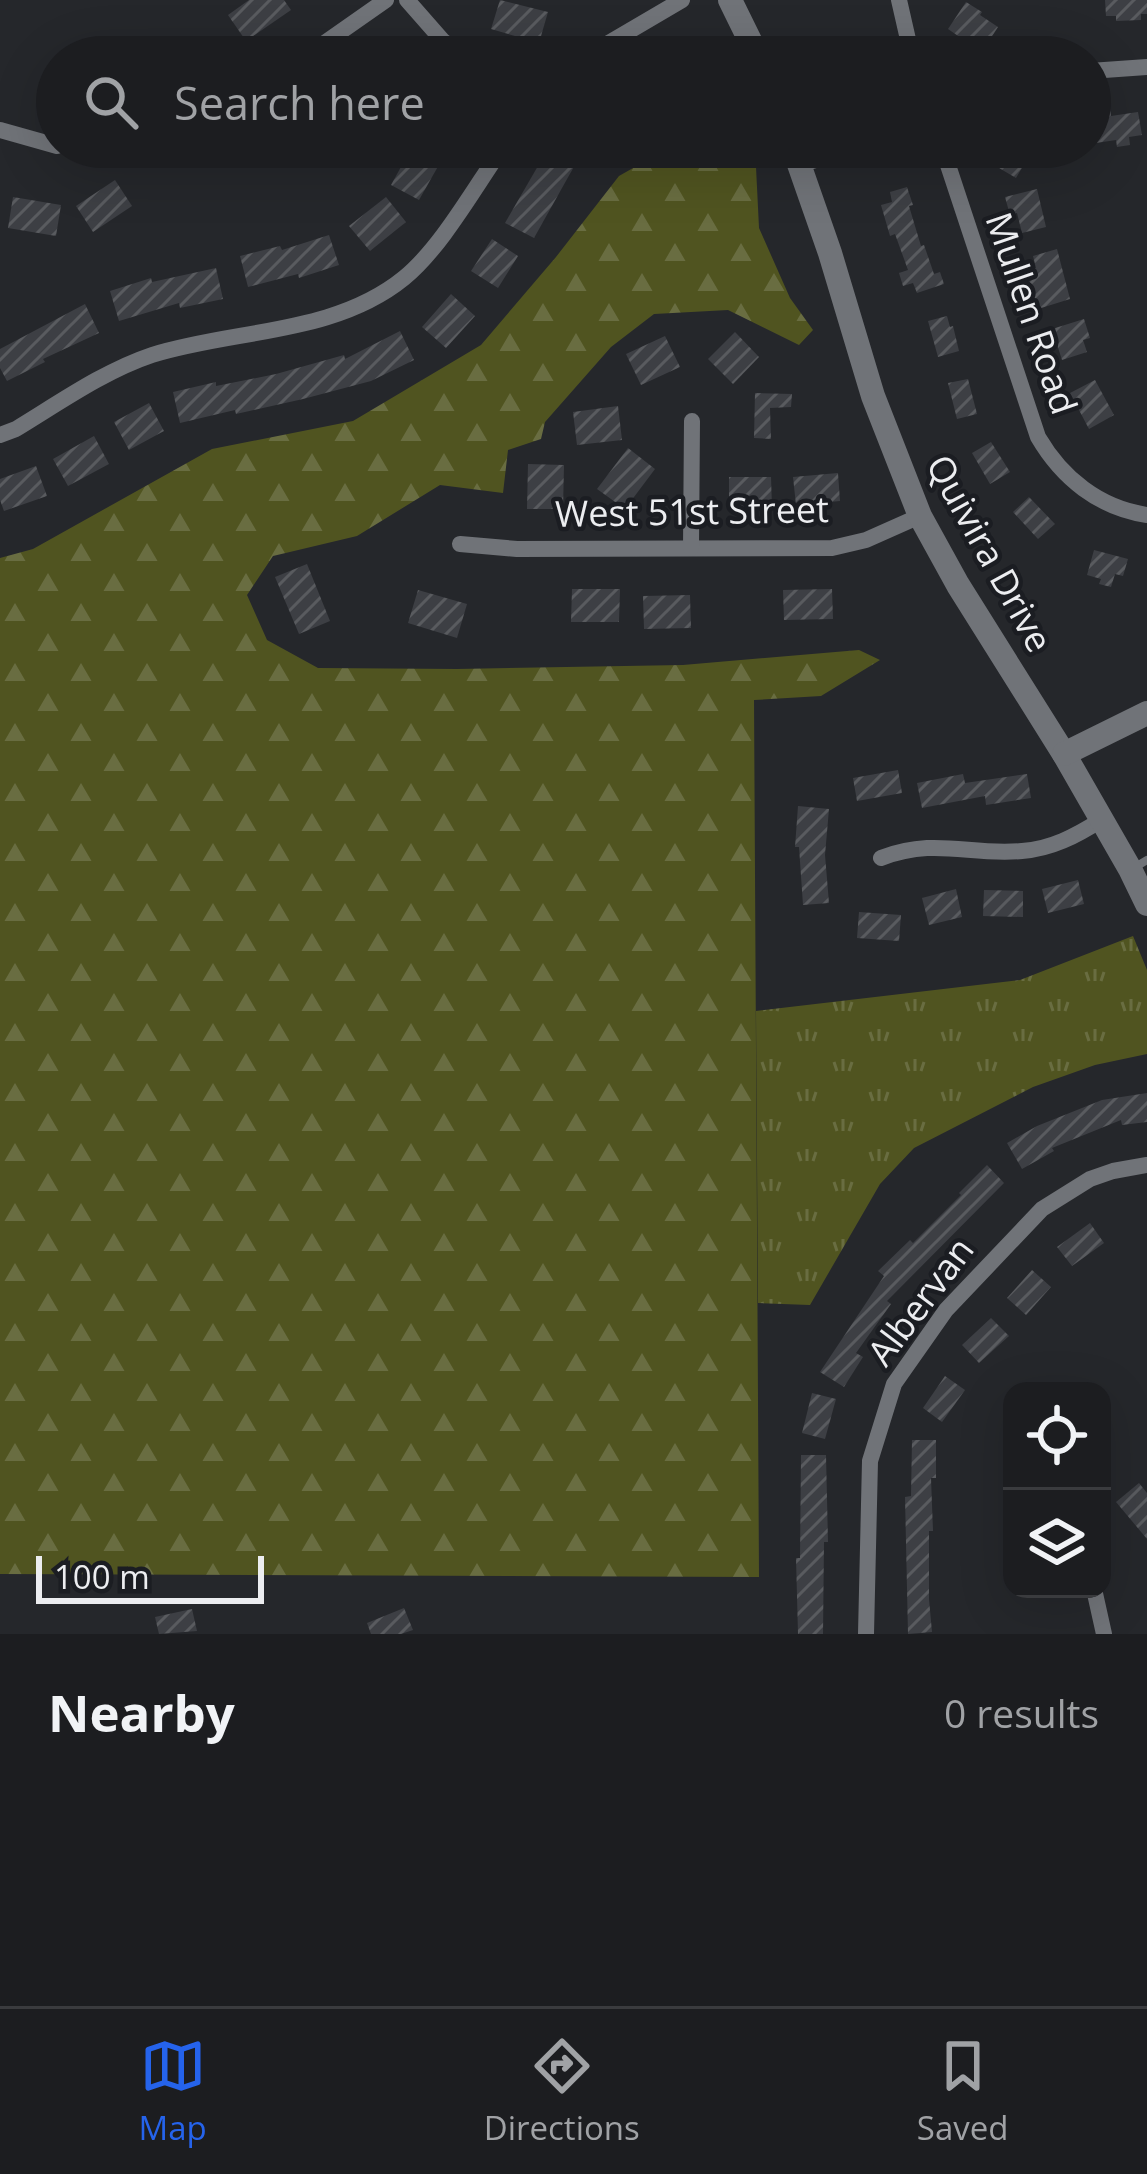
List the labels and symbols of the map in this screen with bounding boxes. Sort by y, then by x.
street label: Mullen Road [975,206,1089,420]
street label: Quivira Drive [916,446,1064,660]
street label: West 51st Street [555,484,829,538]
street label: Albervan [856,1227,984,1375]
scale bar [36,1550,264,1603]

